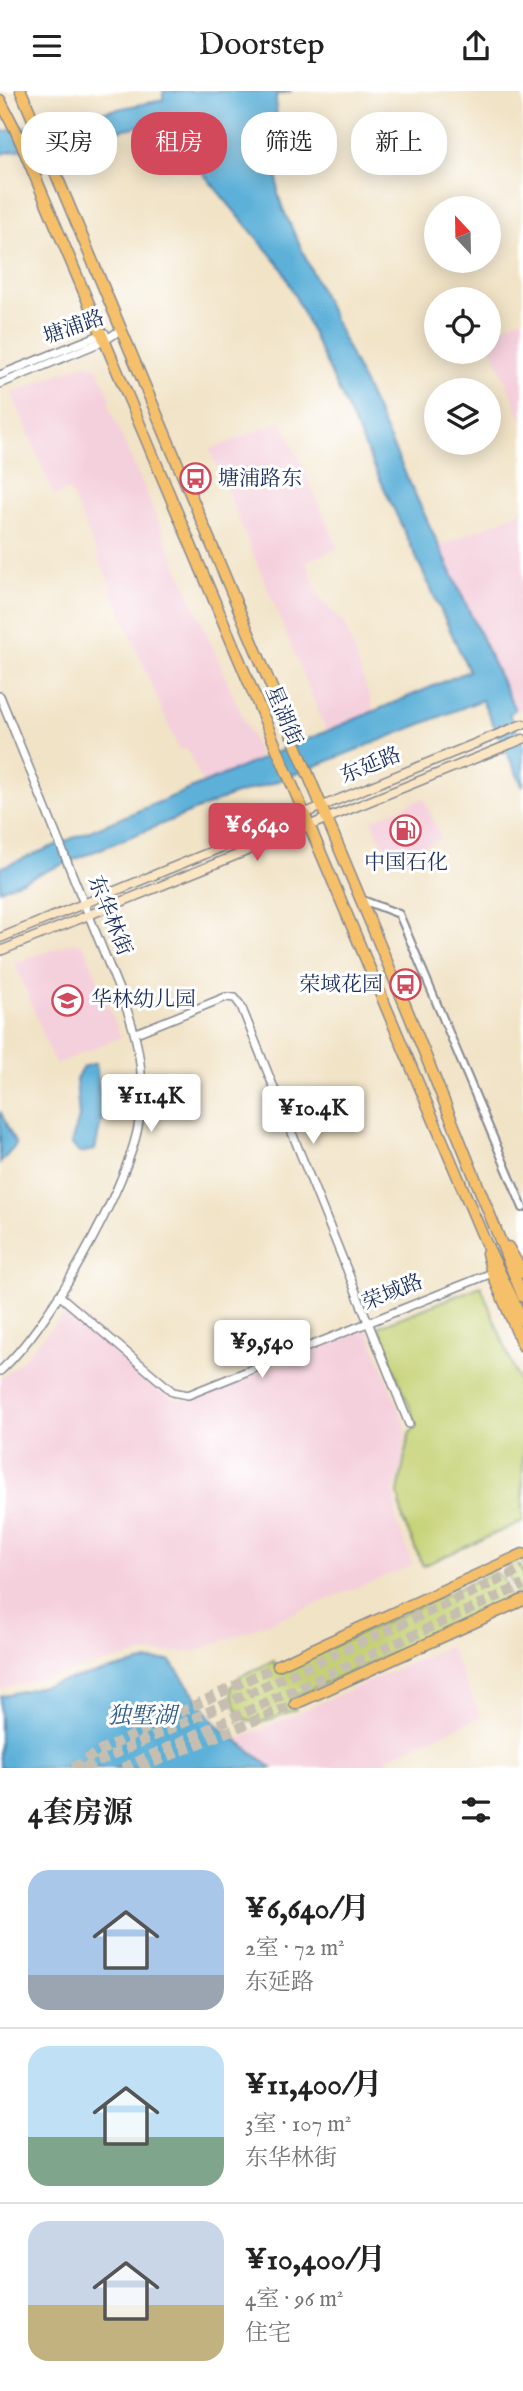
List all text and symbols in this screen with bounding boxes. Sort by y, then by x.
text: Doorstep [198,25,325,66]
icon: menu [28,27,66,65]
icon: share [457,27,495,65]
chip: 买房 [21,112,117,175]
chip: 租房 [131,112,227,175]
chip: 筛选 [241,112,337,175]
chip: 新上 [351,112,447,175]
north arrow [424,196,500,273]
map controls [424,196,501,455]
button: locate [424,287,501,364]
street label: 塘浦路 [40,305,108,351]
button: layers [424,378,501,455]
bus stop icon: 塘浦路东 [178,462,212,496]
place label: 塘浦路东 [218,466,302,493]
street label: 星湖街 [258,682,308,750]
street label: 东延路 [337,742,405,790]
pin: ¥6,640 [200,803,314,863]
text: ¥6,640 [225,811,289,840]
fuel station icon: 中国石化 [389,814,423,848]
place label: 中国石化 [364,850,448,877]
street label: 东华林街 [81,872,137,960]
bus stop icon: 荣域花园 [389,968,423,1002]
place label: 荣域花园 [299,972,383,999]
school or university icon: 华林幼儿园 [51,983,85,1017]
place label: 华林幼儿园 [91,987,196,1014]
pin: ¥11.4K [94,1075,208,1134]
text: ¥11.4K [118,1082,184,1111]
pin: ¥10.4K [256,1087,370,1146]
text: ¥10.4K [278,1094,348,1123]
street label: 荣域路 [359,1269,427,1317]
pin: ¥9,540 [205,1321,319,1380]
text: ¥9,540 [230,1328,294,1357]
water label: 独墅湖 [108,1702,181,1731]
icon: filters [457,1791,495,1829]
text: 4套房源 [28,1795,133,1833]
text: ¥6,640/月 [245,1891,370,1929]
icon: home [84,1898,168,1982]
text: 2室 · 72 m² [245,1934,345,1963]
text: 东延路 [245,1968,314,1997]
text: ¥11,400/月 [245,2067,382,2105]
icon: home [84,2074,168,2158]
text: 3室 · 107 m² [245,2110,351,2139]
text: 东华林街 [245,2144,337,2173]
text: ¥10,400/月 [245,2242,386,2280]
icon: home [84,2249,168,2333]
text: 4室 · 96 m² [245,2285,343,2314]
text: 住宅 [245,2319,291,2348]

